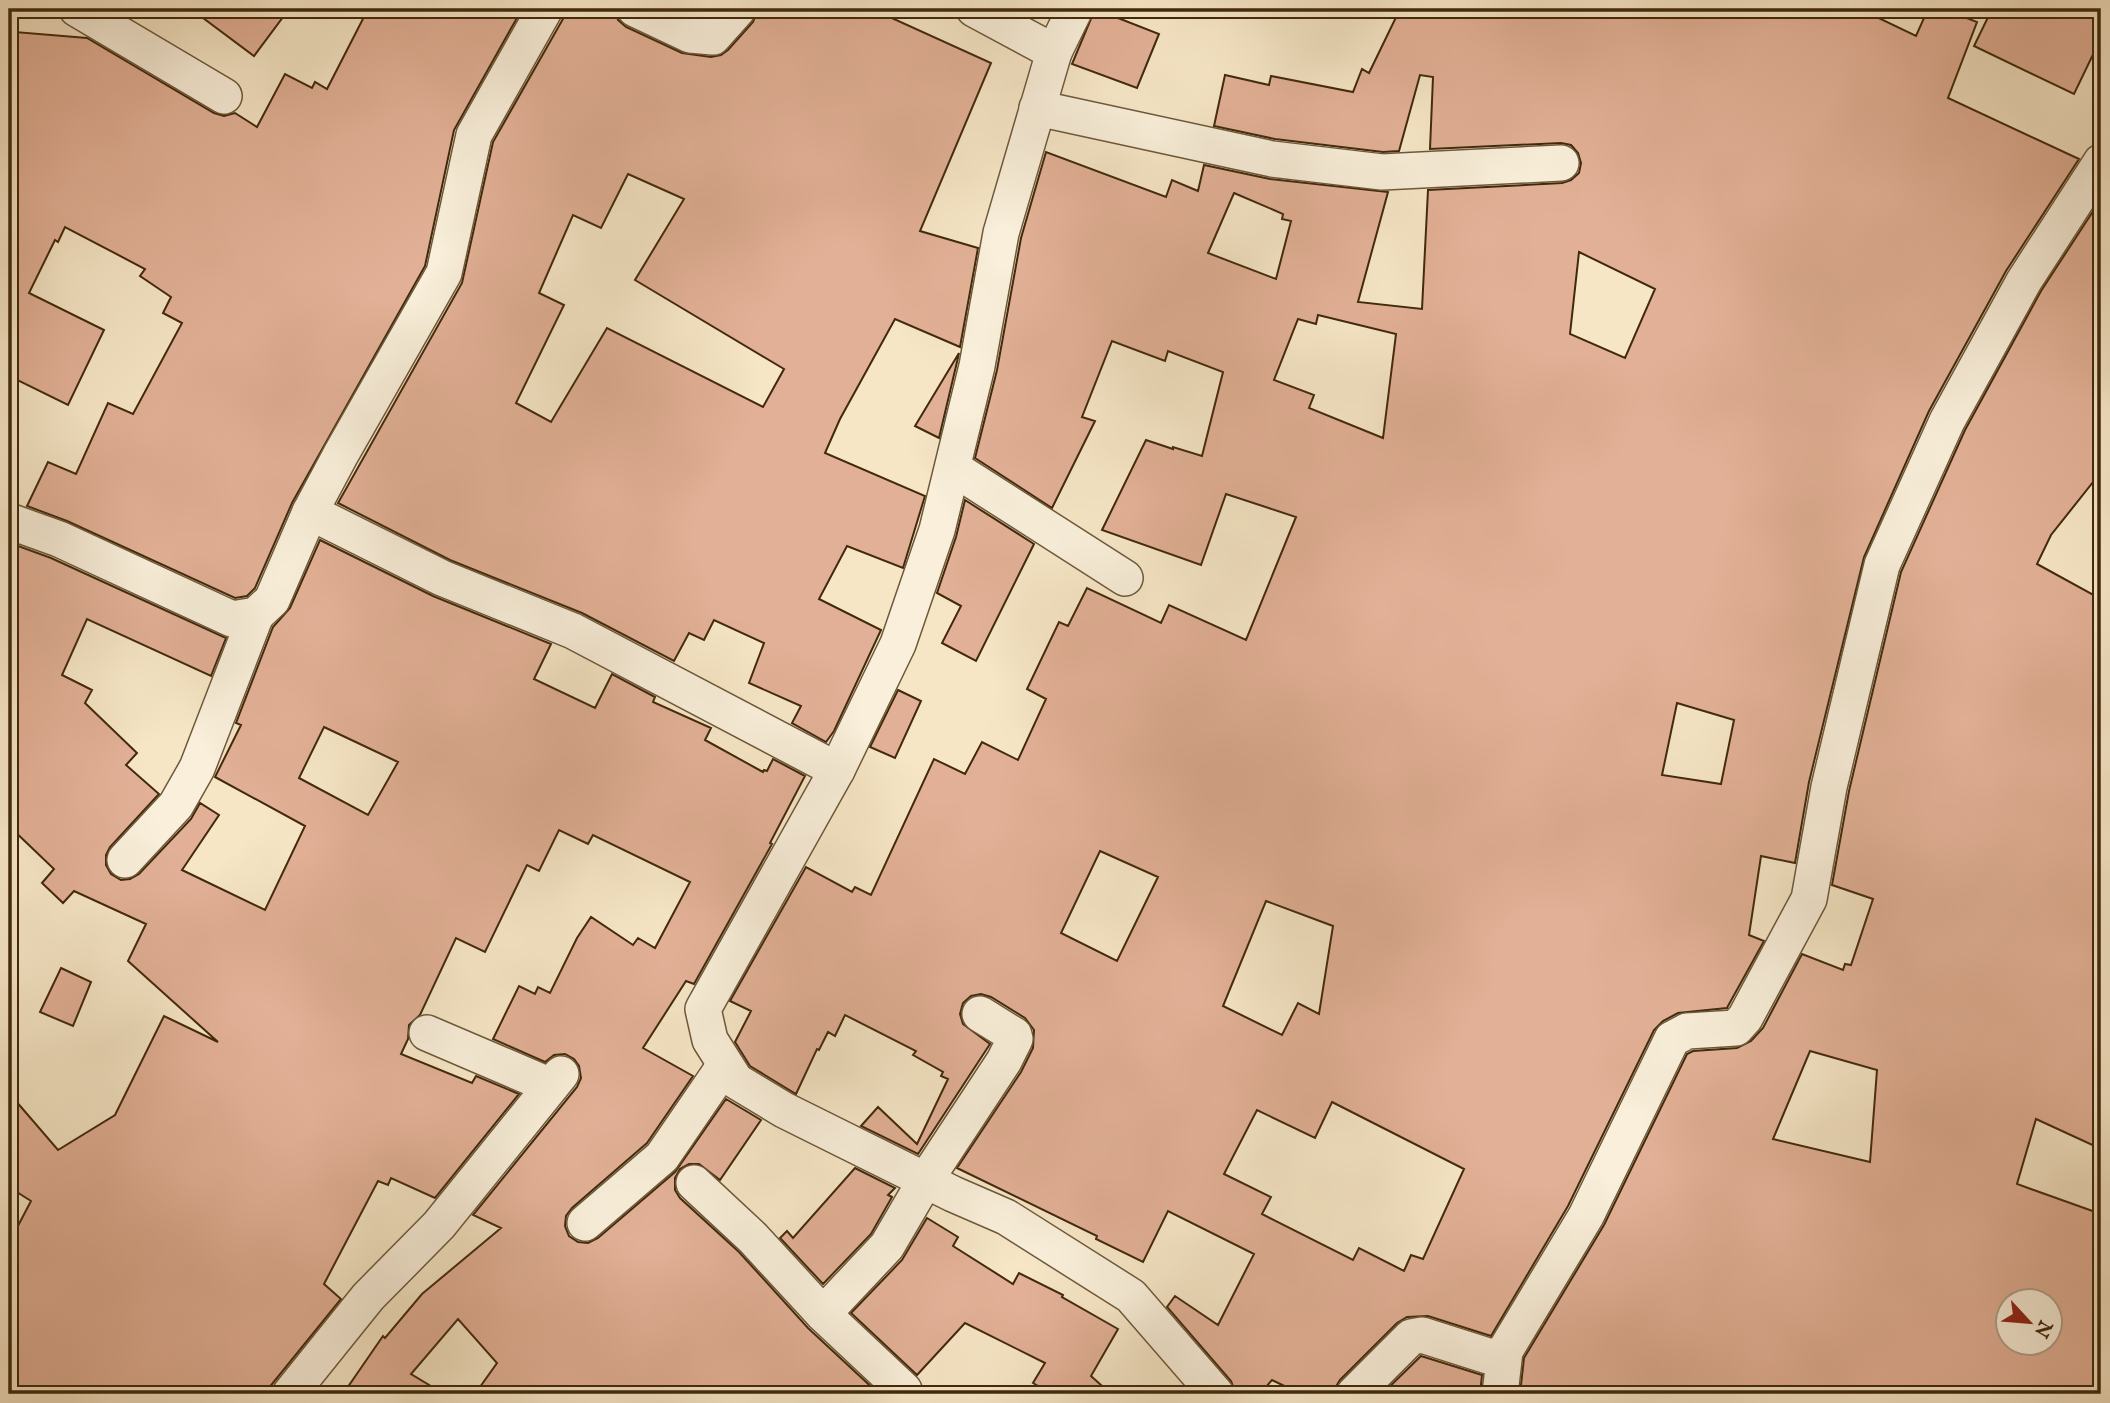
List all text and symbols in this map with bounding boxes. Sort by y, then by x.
north arrow [1994,1288,2064,1358]
text: N [2028,1315,2057,1342]

